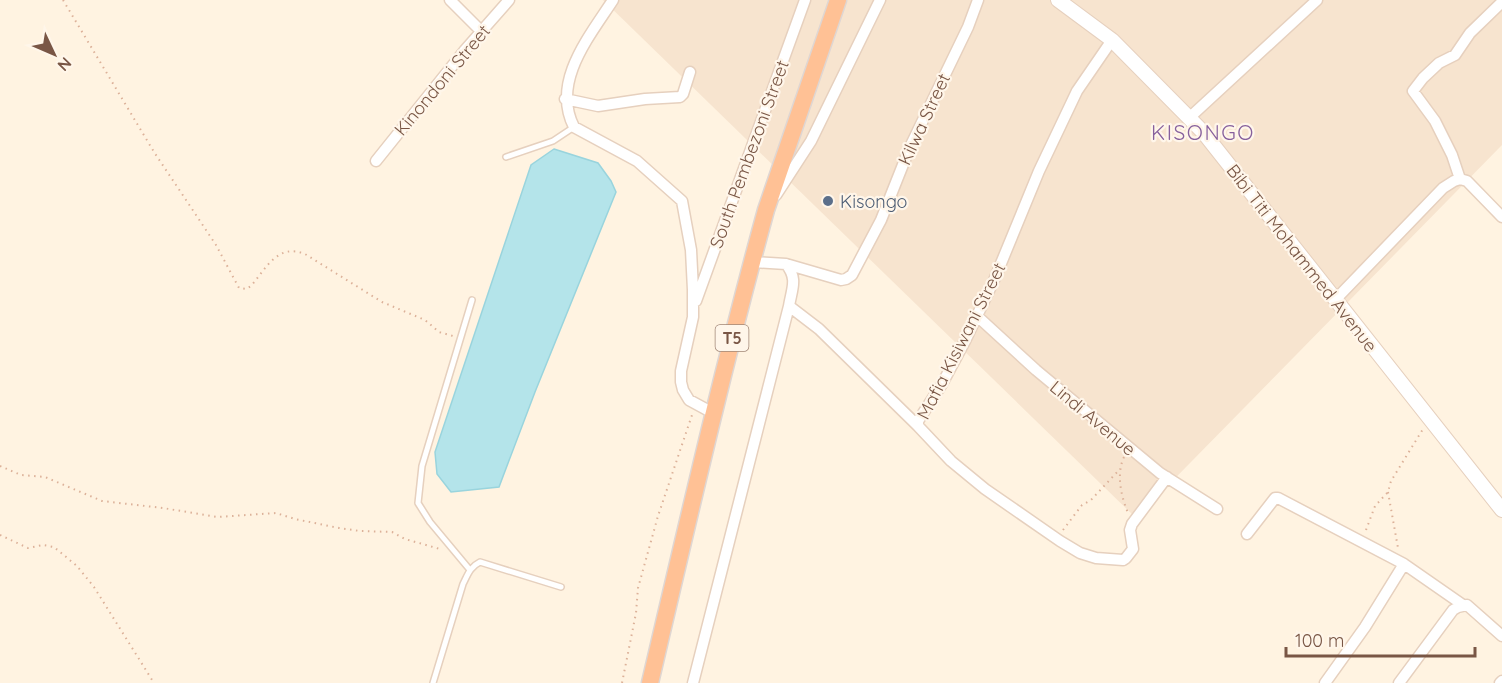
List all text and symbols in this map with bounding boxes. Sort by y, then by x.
street label: Kinondoni Street [389,20,495,140]
north arrow [24,24,84,84]
text: N [54,53,76,76]
street label: South Pembezoni Street [704,57,794,251]
street label: Kilwa Street [893,70,955,168]
district label: KISONGO [1151,119,1255,145]
street label: Bibi Titi Mohammed Avenue [1221,159,1383,357]
place label: Kisongo [840,190,907,213]
marker: Kisongo [821,194,835,208]
street label: Mafia Kisiwani Street [911,259,1011,423]
road number: T5 [716,325,748,351]
street label: Lindi Avenue [1045,375,1141,461]
scale bar [1286,620,1475,658]
text: 100 m [1295,629,1344,652]

